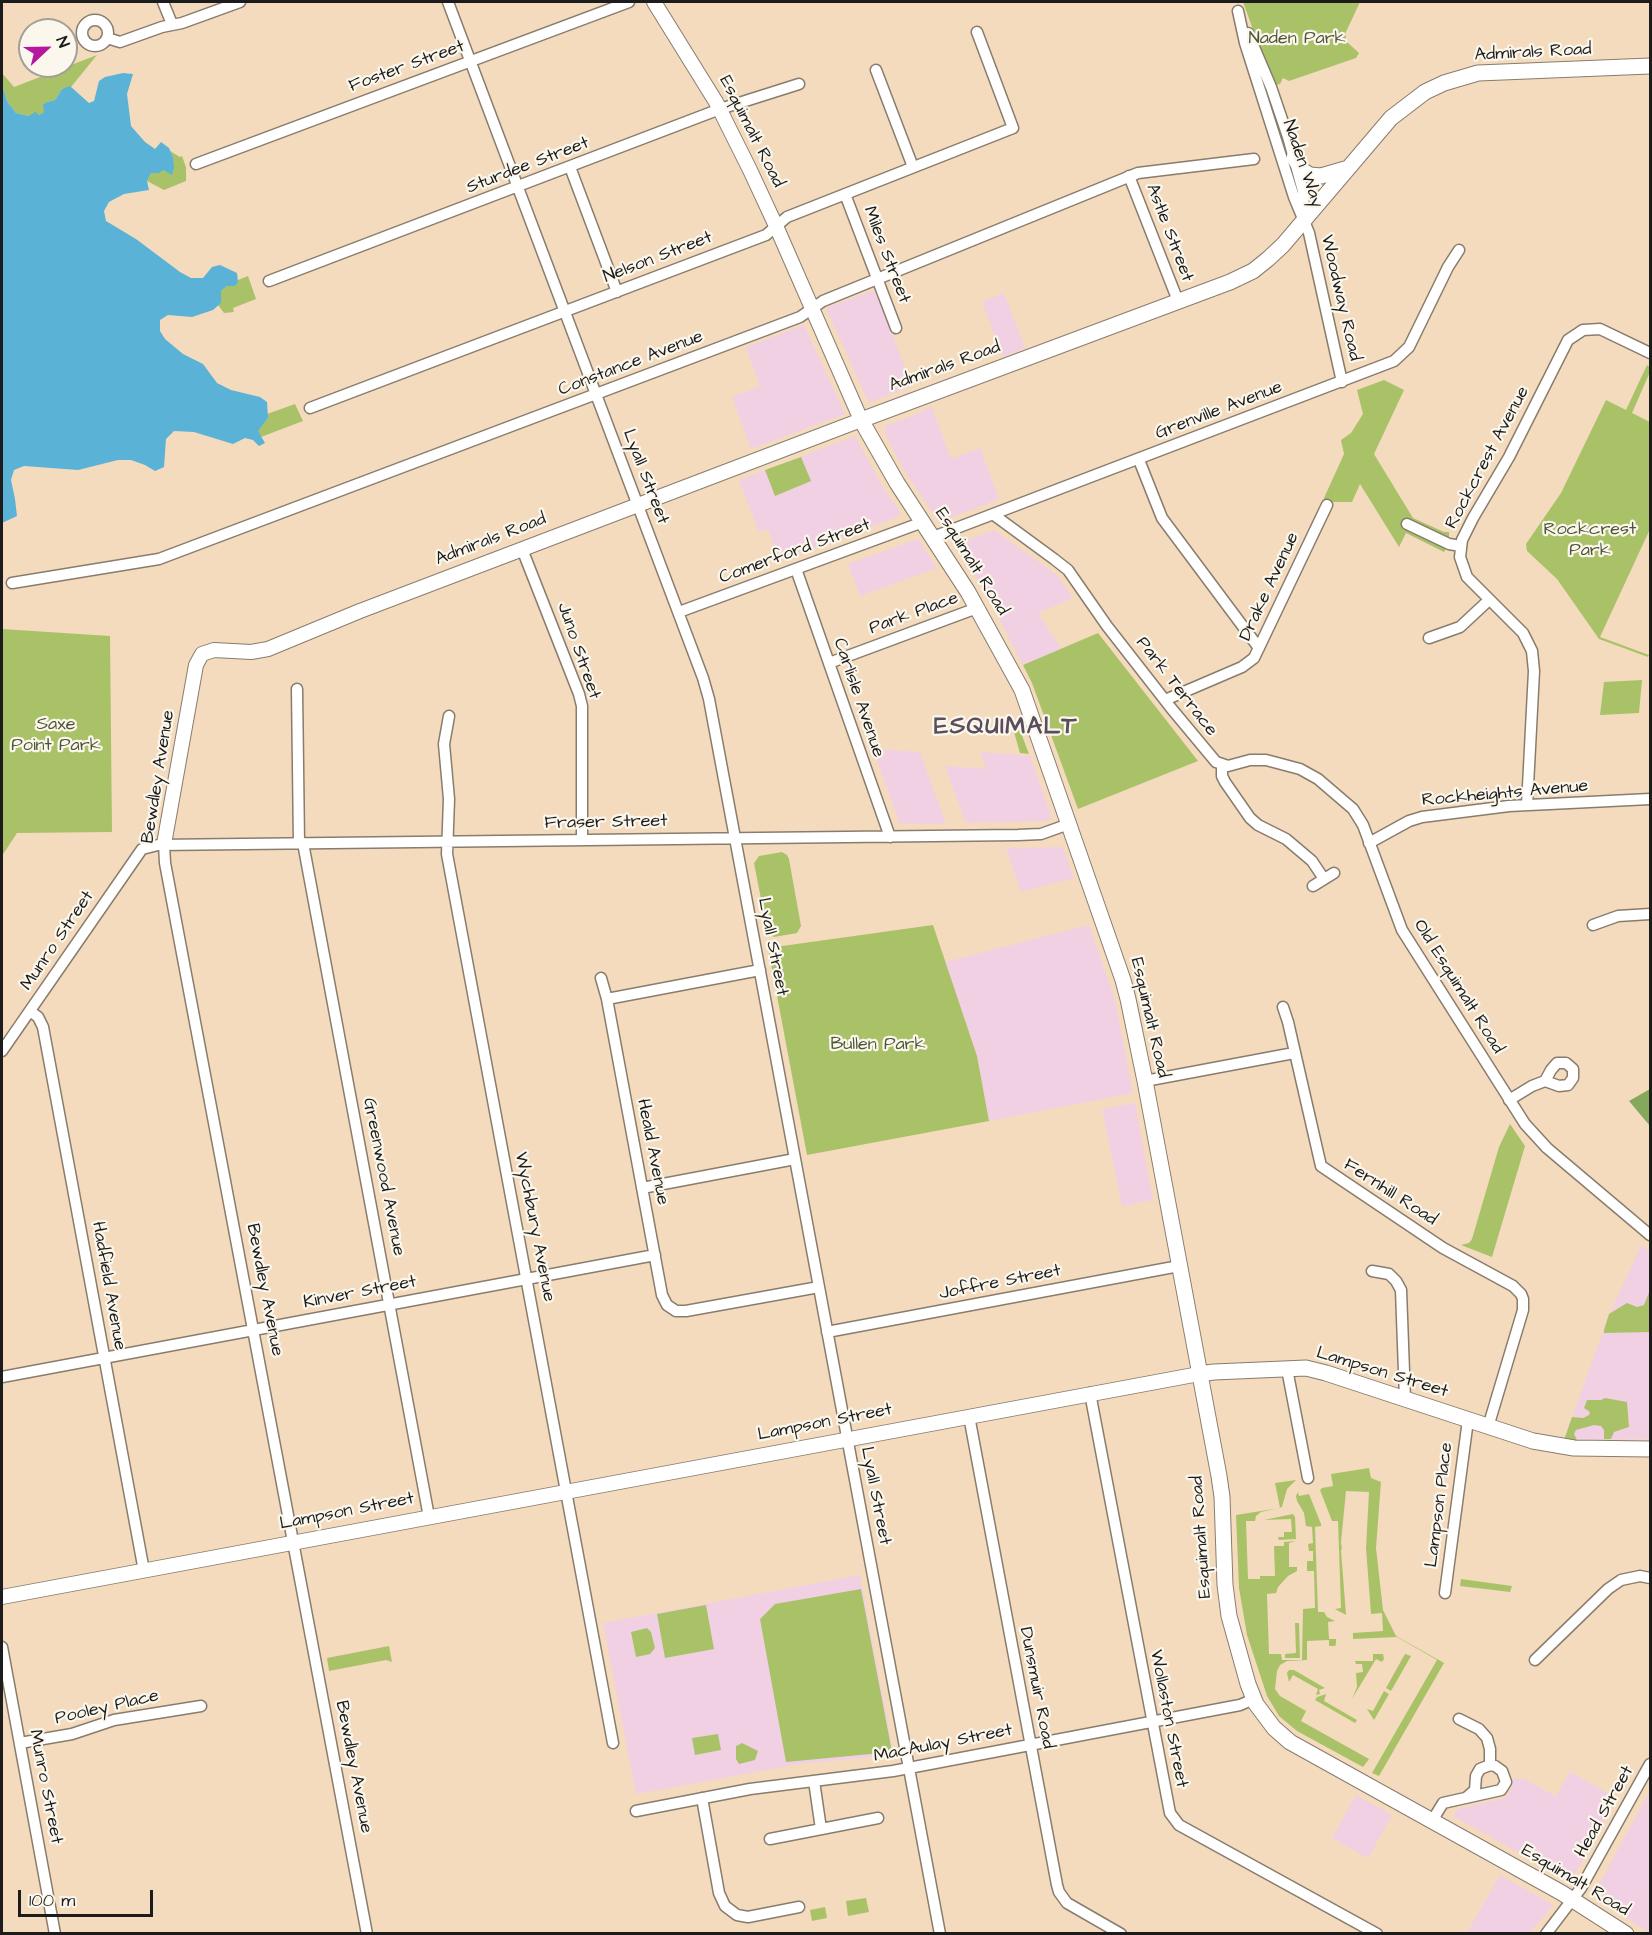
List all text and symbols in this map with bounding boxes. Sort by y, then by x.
north arrow [18,18,78,78]
park label: Naden Park [1248,28,1346,50]
text: N [51,33,75,51]
street label: Foster Street [346,36,468,98]
street label: Admirals Road [1474,39,1592,67]
street label: Esquimalt Road [714,72,788,192]
street label: Naden Way [1277,117,1327,211]
street label: Sturdee Street [464,133,592,199]
street label: Astle Street [1140,181,1198,285]
street label: Miles Street [858,204,914,306]
street label: Nelson Street [601,227,715,289]
street label: Woodway Road [1315,233,1365,363]
street label: Constance Avenue [556,326,706,402]
street label: Admirals Road [886,337,1004,397]
street label: Grenville Avenue [1152,377,1286,445]
street label: Rockcrest Avenue [1441,383,1535,533]
street label: Lyall Street [617,426,673,528]
street label: Esquimalt Road [929,504,1013,620]
street label: Admirals Road [433,509,549,571]
street label: Comerford Street [716,515,874,589]
park label: Rockcrest Park [1544,519,1636,562]
street label: Drake Avenue [1235,529,1305,645]
street label: Park Place [866,588,962,640]
street label: Juno Street [551,600,605,702]
street label: Park Terrace [1131,633,1221,741]
street label: Carlisle Avenue [827,636,889,760]
street label: Bewdley Avenue [138,709,180,845]
park label: Saxe Point Park [11,714,101,756]
district label: ESQUIMALT [934,714,1078,742]
street label: Rockheights Avenue [1421,776,1589,812]
street label: Fraser Street [544,811,668,835]
street label: Munro Street [17,887,99,995]
street label: Lyall Street [752,896,792,998]
street label: Old Esquimalt Road [1408,916,1508,1058]
street label: Esquimalt Road [1125,956,1173,1080]
park label: Bullen Park [830,1034,926,1056]
street label: Greenwood Avenue [357,1096,409,1258]
street label: Heald Avenue [631,1097,673,1207]
street label: Wychbury Avenue [509,1150,559,1304]
street label: Fernhill Road [1339,1155,1441,1231]
street label: Hadfield Avenue [86,1220,130,1352]
street label: Bewdley Avenue [241,1222,287,1358]
street label: Joffre Street [937,1261,1063,1305]
street label: Kinver Street [302,1271,418,1315]
street label: Lampson Street [1314,1343,1450,1403]
street label: Lampson Street [756,1399,894,1447]
street label: Lampson Place [1422,1441,1458,1569]
street label: Lyall Street [855,1445,895,1547]
street label: Esquimalt Road [1187,1475,1217,1599]
street label: Lampson Street [278,1488,416,1536]
street label: Dunsmuir Road [1014,1625,1058,1751]
street label: Wollaston Street [1144,1648,1192,1790]
street label: Pooley Place [53,1686,161,1730]
street label: Bewdley Avenue [330,1699,376,1835]
street label: MacAulay Street [872,1720,1014,1768]
street label: Munro Street [23,1728,67,1846]
street label: Head Street [1571,1762,1639,1862]
street label: Esquimalt Road [1517,1840,1633,1922]
scale bar [21,1878,156,1916]
text: 100 m [29,1888,75,1913]

